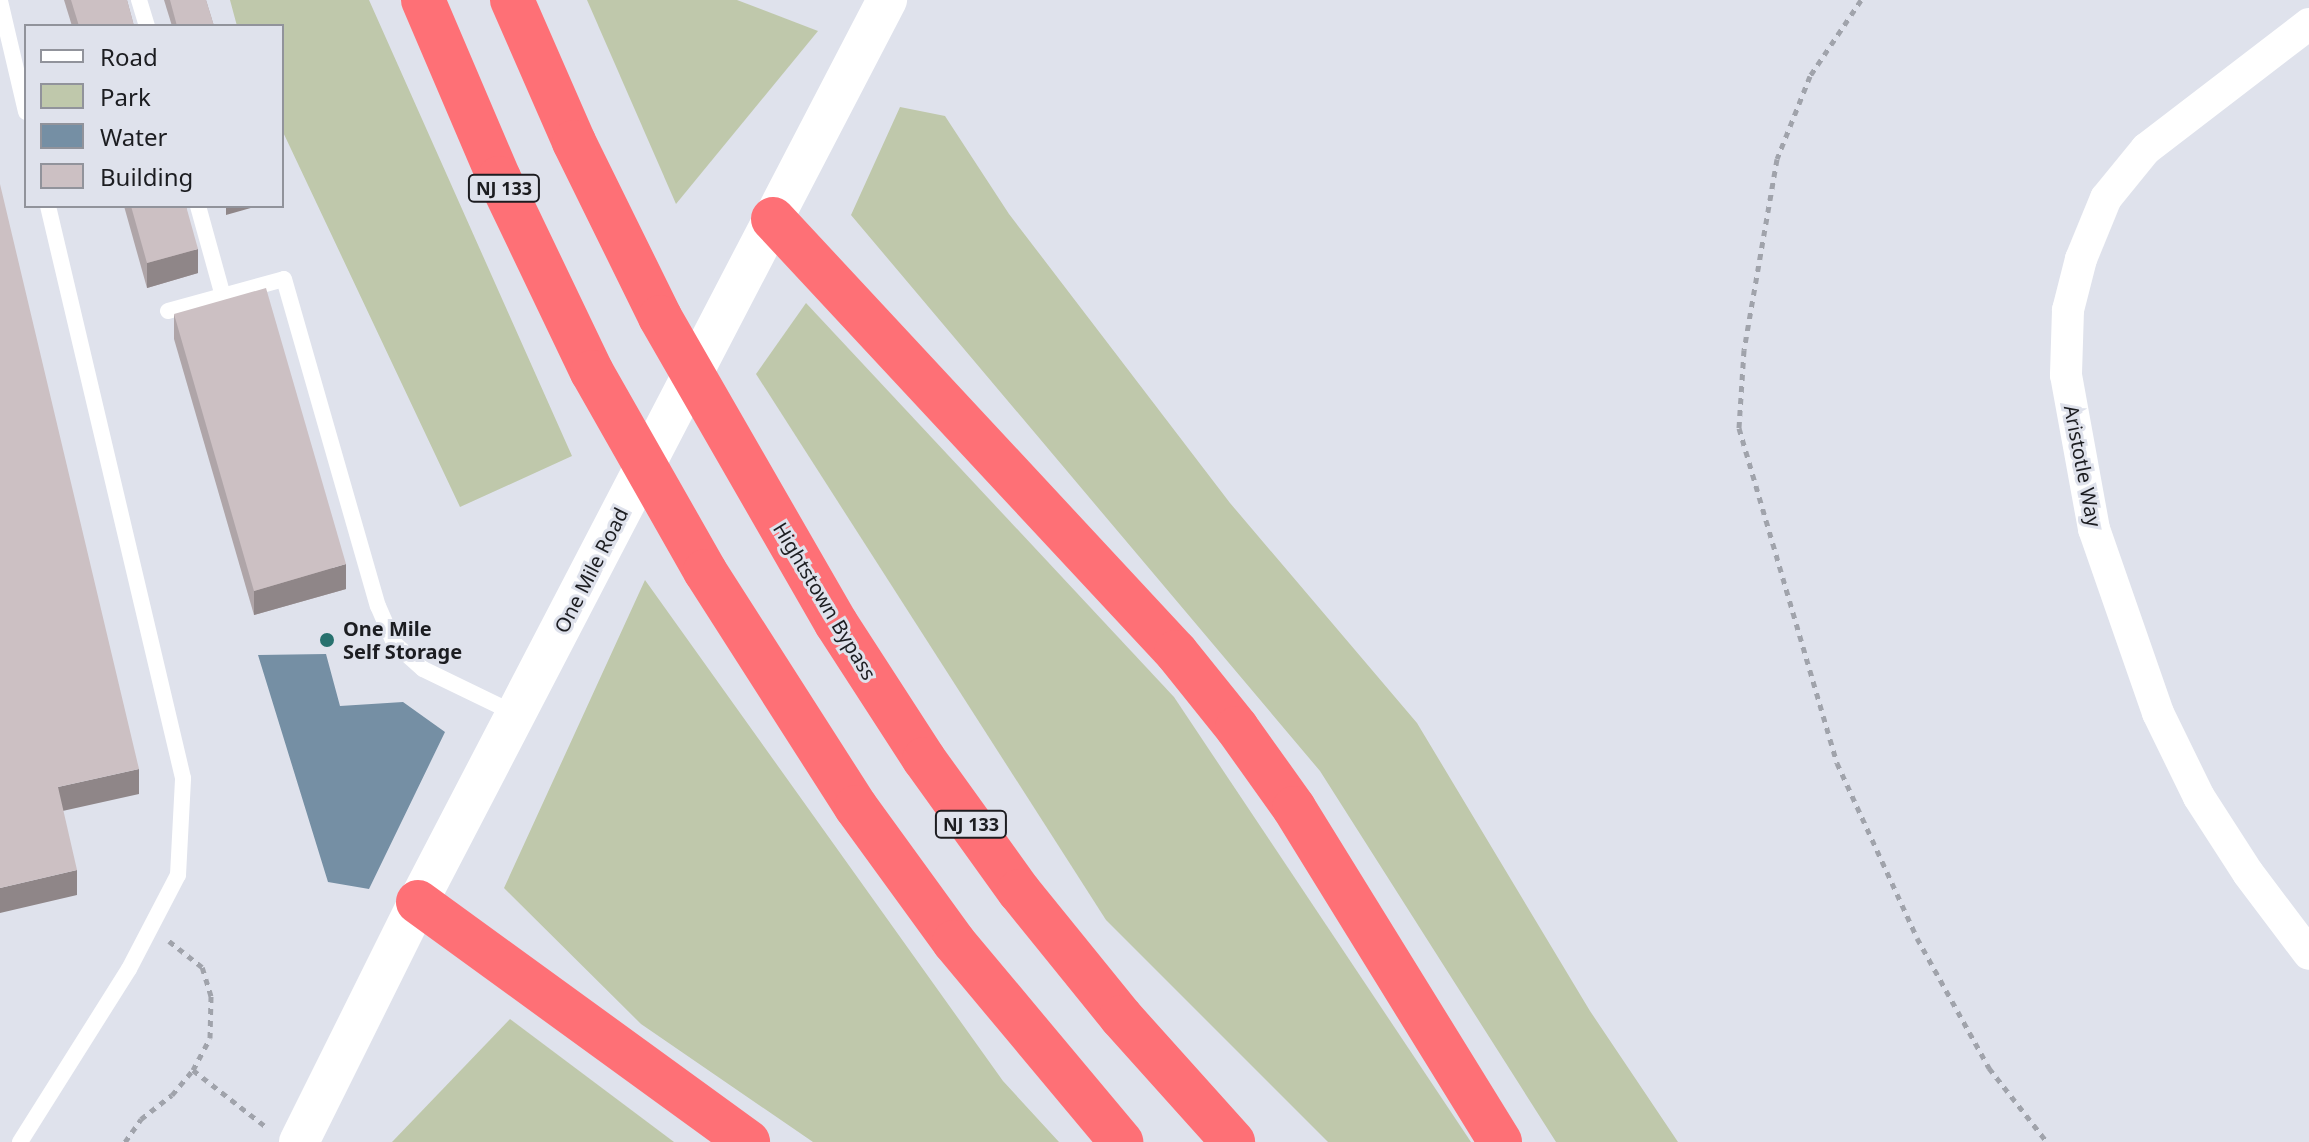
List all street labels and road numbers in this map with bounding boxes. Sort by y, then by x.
road number: NJ 133 [466,174,542,202]
street label: Aristotle Way [2059,403,2107,529]
street label: One Mile Road [549,503,633,637]
street label: Hightstown Bypass [768,518,882,684]
road number: NJ 133 [933,810,1009,838]

